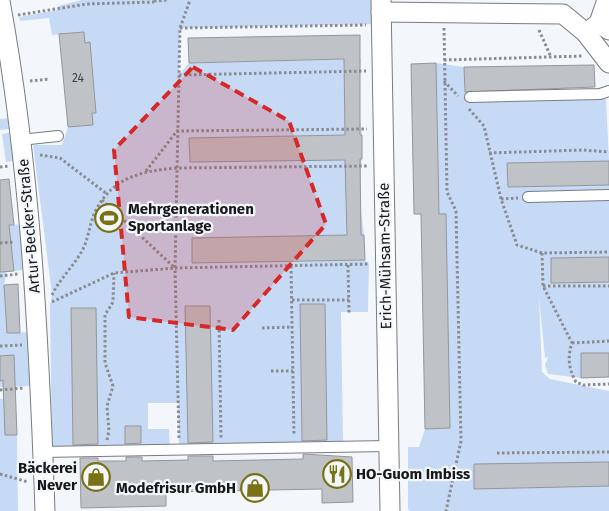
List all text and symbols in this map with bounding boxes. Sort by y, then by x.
house number: 24 [72,71,85,85]
street label: Artur-Becker-Straße [14,158,44,294]
street label: Erich-Mühsam-Straße [375,183,395,329]
place label: Mehrgenerationen Sportanlage [128,200,254,235]
sports icon: Mehrgenerationen Sportanlage [94,203,124,233]
place label: Bäckerei Never [18,459,78,494]
restaurant icon: HO-Guom Imbiss [322,459,352,489]
shop icon: Bäckerei Never [81,462,111,492]
place label: HO-Guom Imbiss [356,465,470,483]
shop icon: Modefrisur GmbH [240,473,270,503]
place label: Modefrisur GmbH [116,479,236,497]

